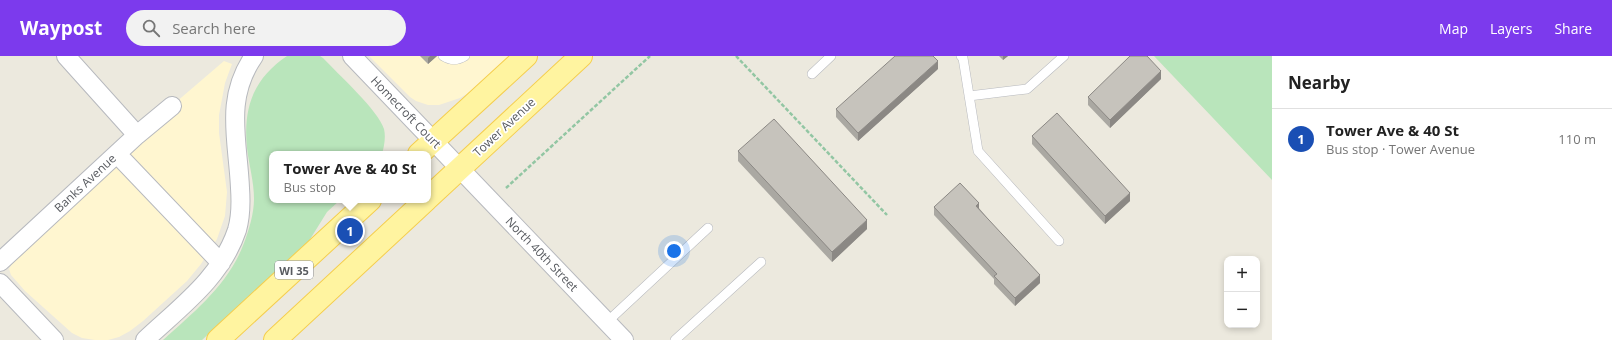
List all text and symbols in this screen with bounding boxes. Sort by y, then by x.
search box [126,10,406,46]
text: Waypost [20,15,102,41]
icon: search [140,17,162,39]
text: Search here [172,18,256,38]
text: Map [1439,19,1468,38]
text: Layers [1490,19,1532,38]
text: Share [1554,19,1592,38]
text: Nearby [1288,71,1350,94]
street label: Homecroft Court [367,72,445,152]
street label: Tower Avenue [469,93,539,160]
text: Tower Ave & 40 St [1326,120,1459,140]
text: 1 [1297,130,1305,148]
text: 110 m [1558,130,1596,148]
text: Bus stop · Tower Avenue [1326,140,1475,158]
street label: Banks Avenue [50,150,120,216]
popup [269,151,431,203]
text: Tower Ave & 40 St [284,158,417,178]
text: Bus stop [284,178,336,196]
street label: North 40th Street [502,213,582,295]
pin: 1 [337,216,363,246]
your location [664,241,684,261]
map controls [1224,256,1260,328]
button: + [1224,256,1260,292]
road number: WI 35 [275,261,313,279]
button: − [1224,292,1260,328]

